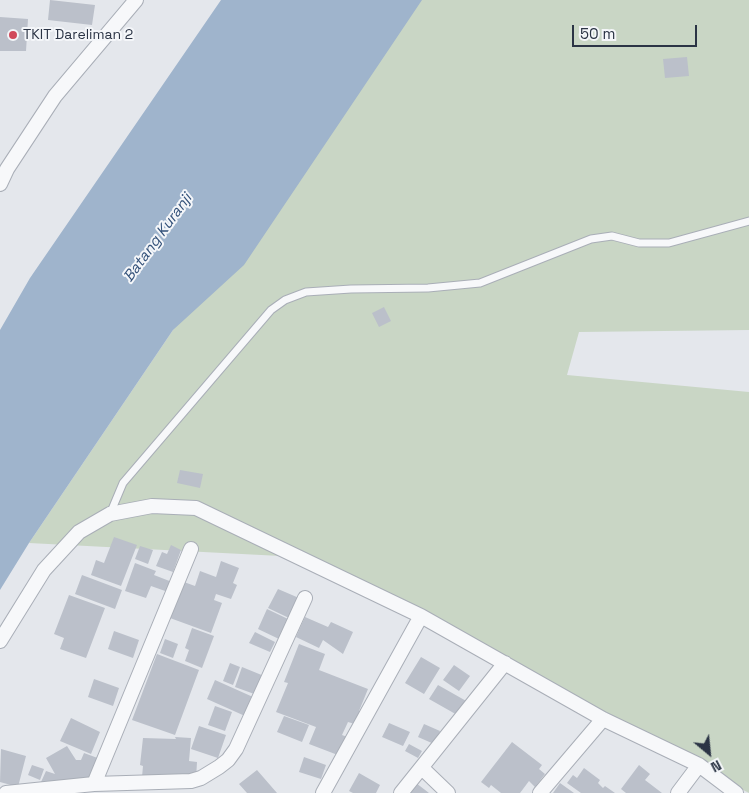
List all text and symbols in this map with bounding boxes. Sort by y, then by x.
scale bar [574,15,699,47]
text: 50 m [580,24,615,43]
place label: TKIT Dareliman 2 [23,27,133,43]
marker: TKIT Dareliman 2 [7,29,19,41]
water label: Batang Kuranji [120,190,196,286]
north arrow [684,728,734,778]
text: N [708,756,724,776]

